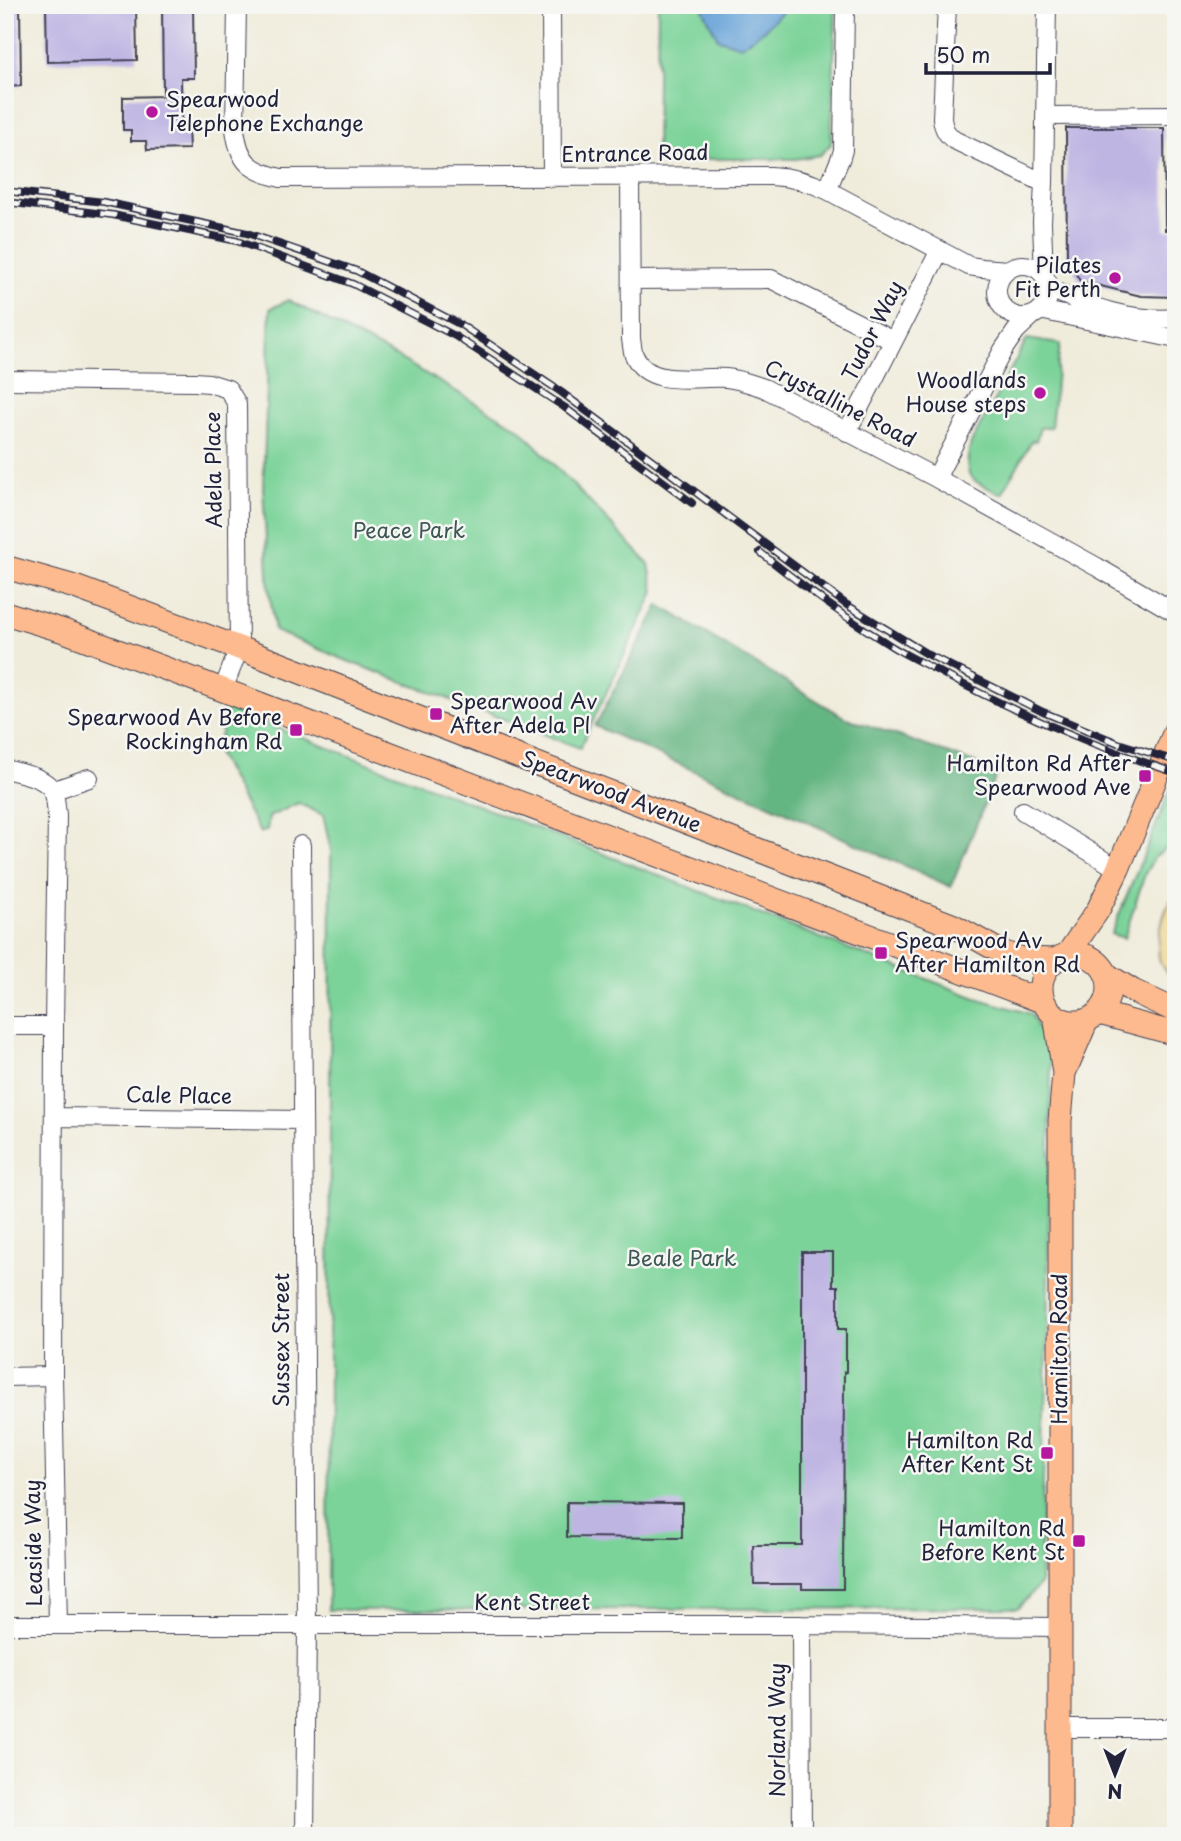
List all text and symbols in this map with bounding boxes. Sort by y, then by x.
scale bar [926,32,1050,76]
text: 50 m [936,38,990,70]
place label: Spearwood Telephone Exchange [166,82,364,138]
marker: Spearwood Telephone Exchange [144,104,160,120]
street label: Entrance Road [561,135,709,169]
place label: Pilates Fit Perth [1014,248,1101,304]
marker: Pilates Fit Perth [1107,270,1123,286]
street label: Tudor Way [832,274,910,386]
street label: Crystalline Road [760,350,922,454]
place label: Woodlands House steps [906,363,1026,419]
marker: Woodlands House steps [1032,385,1048,401]
street label: Adela Place [195,412,229,528]
park label: Peace Park [353,513,465,545]
place label: Spearwood Av After Adela Pl [450,684,597,740]
place label: Spearwood Av Before Rockingham Rd [67,700,282,756]
marker: Spearwood Av After Adela Pl [428,706,444,722]
marker: Spearwood Av Before Rockingham Rd [288,722,304,738]
street label: Spearwood Avenue [517,741,707,839]
place label: Hamilton Rd After Spearwood Ave [947,746,1131,802]
marker: Hamilton Rd After Spearwood Ave [1137,768,1153,784]
place label: Spearwood Av After Hamilton Rd [895,923,1080,979]
marker: Spearwood Av After Hamilton Rd [873,945,889,961]
street label: Cale Place [126,1077,232,1111]
park label: Beale Park [626,1241,737,1273]
street label: Sussex Street [264,1273,296,1407]
street label: Hamilton Road [1042,1274,1074,1424]
place label: Hamilton Rd After Kent St [901,1423,1033,1479]
marker: Hamilton Rd After Kent St [1039,1445,1055,1461]
street label: Leaside Way [15,1479,49,1607]
place label: Hamilton Rd Before Kent St [920,1511,1065,1567]
marker: Hamilton Rd Before Kent St [1071,1533,1087,1549]
street label: Kent Street [474,1585,590,1617]
street label: Norland Way [760,1663,792,1797]
north arrow [1080,1740,1150,1810]
text: N [1107,1778,1123,1806]

